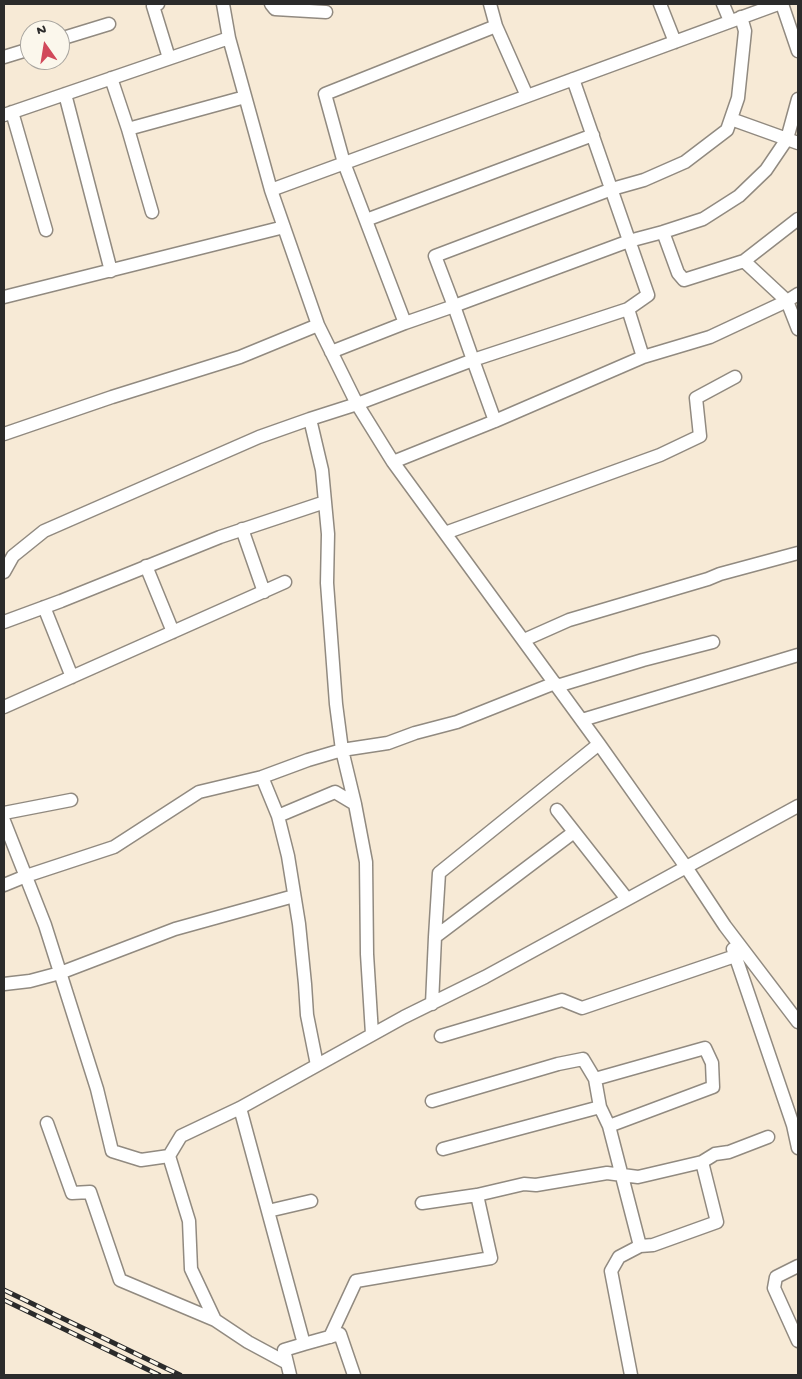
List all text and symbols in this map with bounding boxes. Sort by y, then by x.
north arrow [20,20,70,70]
text: N [35,22,48,40]

